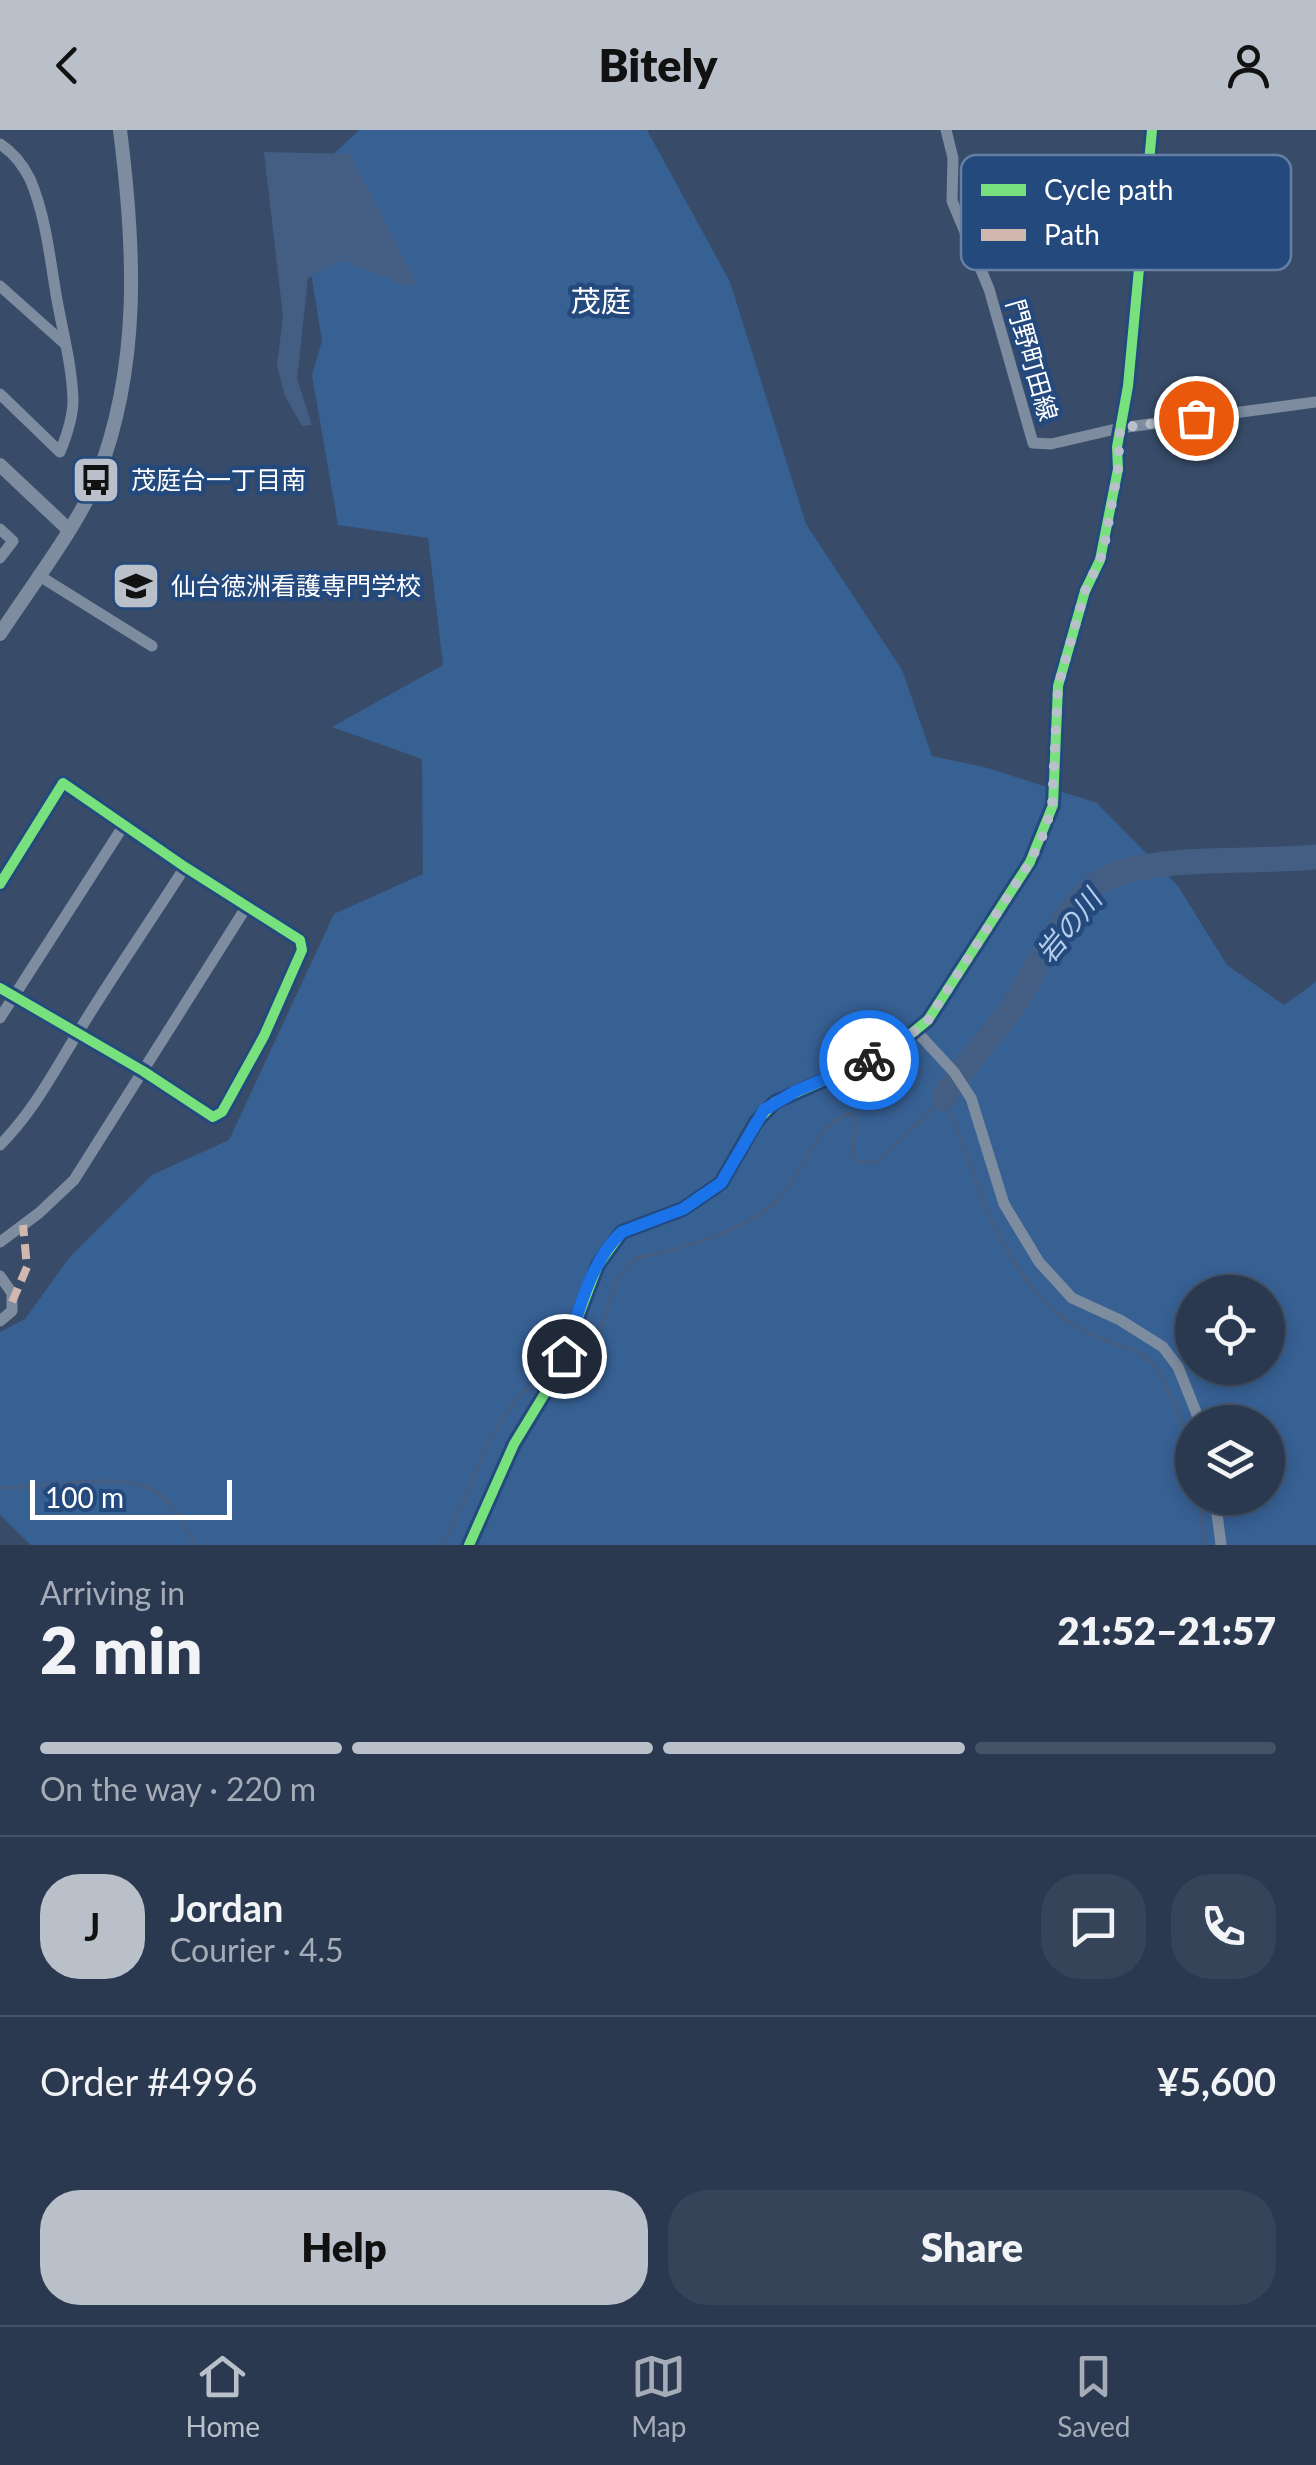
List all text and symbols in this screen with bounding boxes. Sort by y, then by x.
icon: back [40,38,95,93]
text: Bitely [598,38,718,92]
icon: person [1221,38,1276,93]
legend [961,155,1291,270]
text: Cycle path [1044,172,1173,206]
text: Path [1044,217,1100,251]
district label: 茂庭 [571,282,631,318]
street label: 門野町田線 [1001,296,1065,424]
pin [1154,376,1239,461]
icon: bag [1169,391,1224,446]
bus stop icon: 茂庭台一丁目南 [70,454,122,506]
place label: 茂庭台一丁目南 [131,464,306,494]
school or university icon: 仙台徳洲看護専門学校 [110,560,162,612]
place label: 仙台徳洲看護専門学校 [171,570,421,600]
water label: 岩の川 [1029,880,1110,969]
courier [819,1010,919,1110]
icon: bike [842,1033,897,1088]
map controls [1175,1275,1285,1515]
button: locate [1175,1275,1285,1385]
pin [522,1314,607,1399]
icon: home [537,1329,592,1384]
button: layers [1175,1405,1285,1515]
scale bar [30,1475,232,1520]
text: 100 m [45,1480,124,1514]
text: Arriving in [40,1573,185,1612]
text: 21:52–21:57 [1057,1607,1276,1653]
text: 2 min [40,1610,202,1688]
text: On the way · 220 m [40,1769,316,1808]
button: chat [1041,1874,1146,1979]
button: phone [1171,1874,1276,1979]
text: Jordan [170,1884,283,1930]
text: J [84,1903,101,1949]
text: Courier · 4.5 [170,1930,344,1969]
text: Order #4996 [40,2058,257,2104]
text: ¥5,600 [1157,2058,1276,2104]
button: Help [40,2190,648,2305]
button: Share [668,2190,1276,2305]
tab: Home [186,2349,260,2443]
tab: Map [631,2349,686,2443]
tab: Saved [1057,2349,1130,2443]

